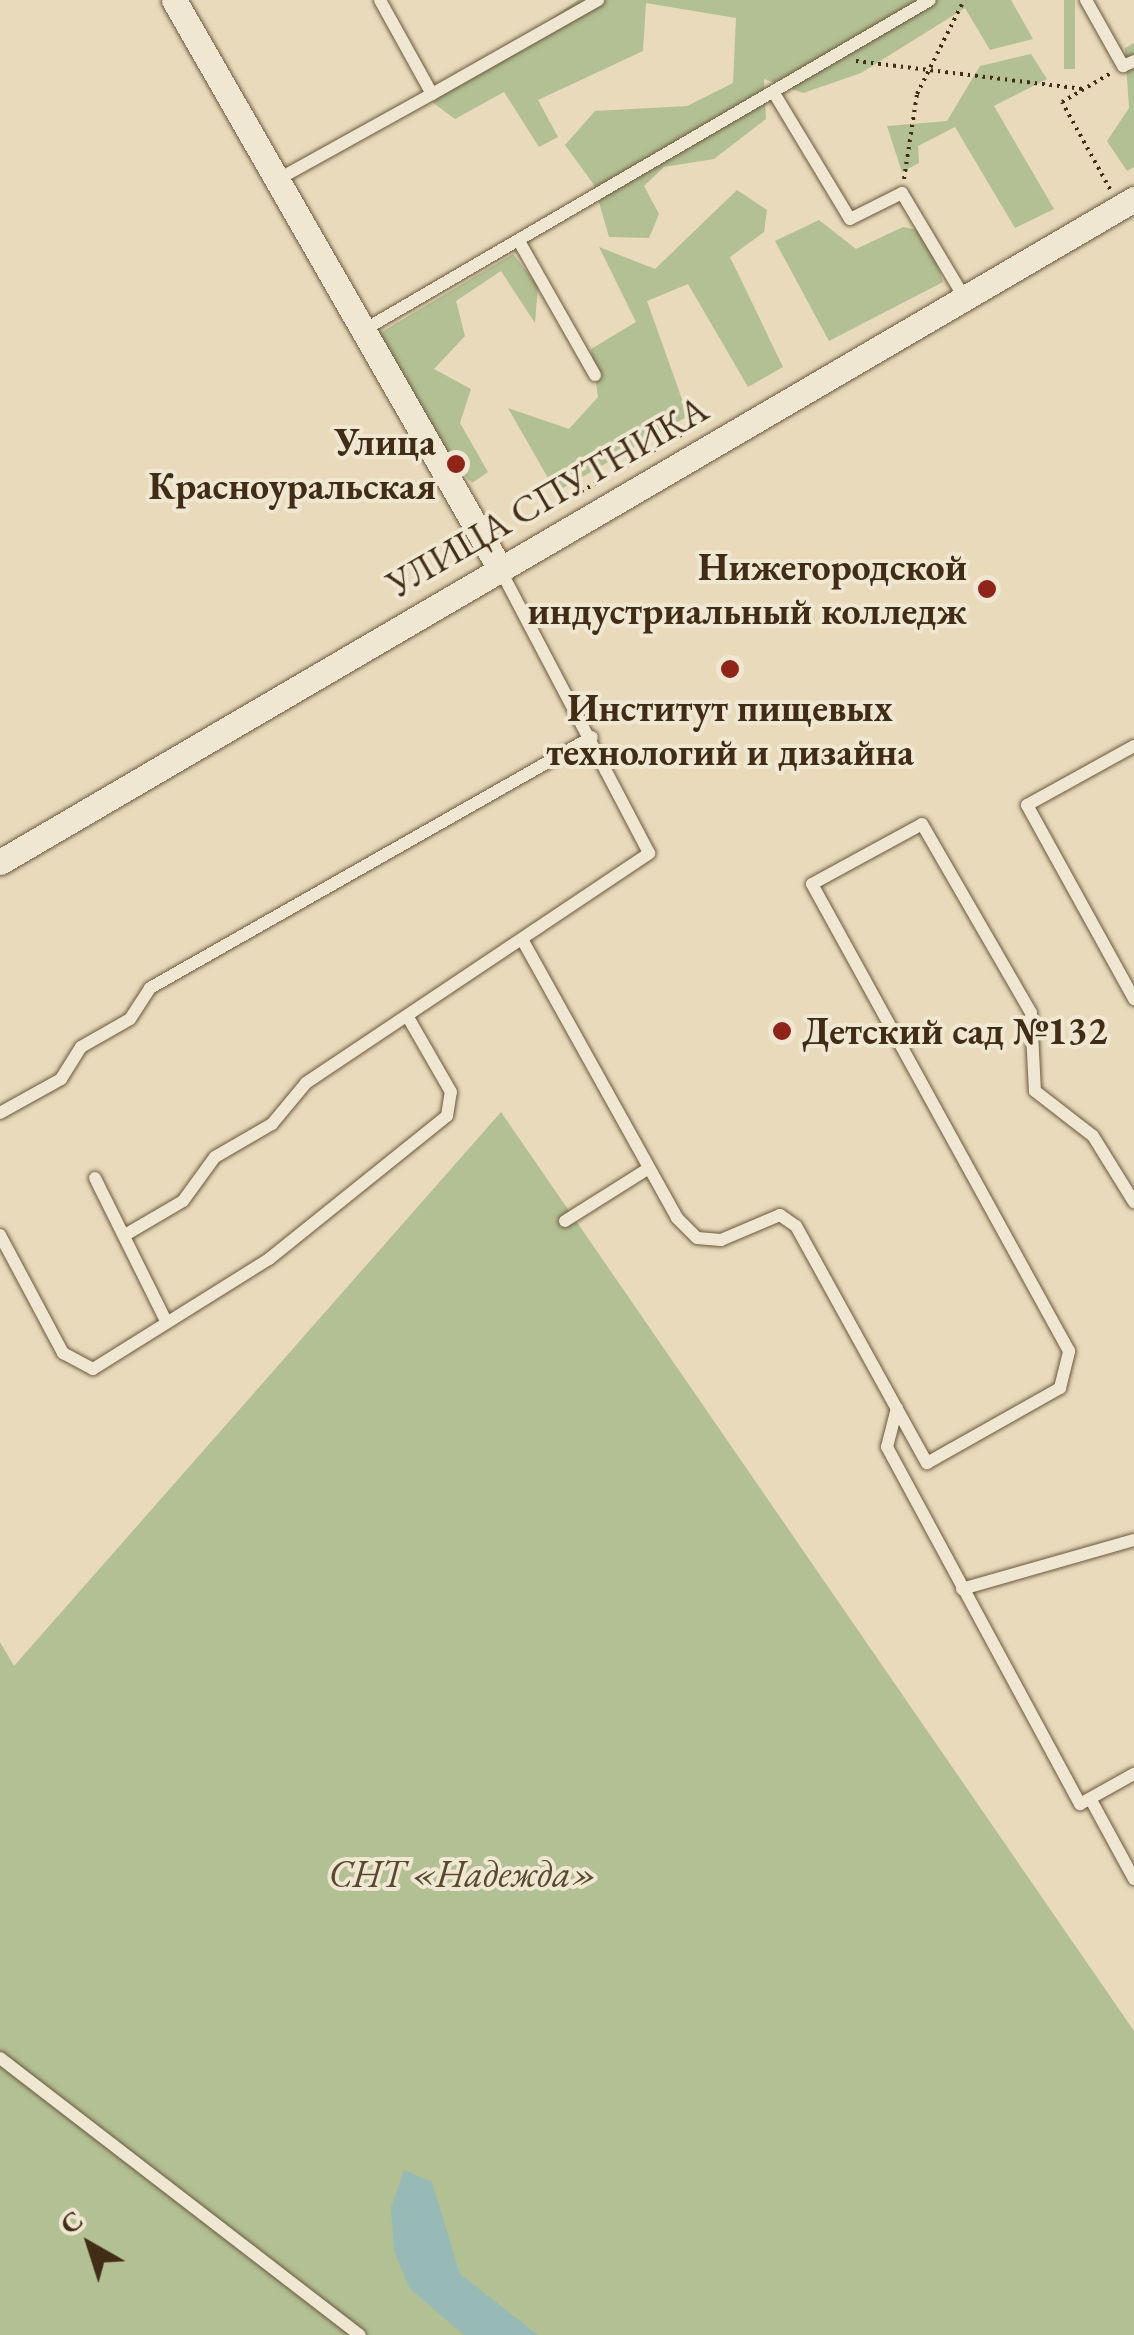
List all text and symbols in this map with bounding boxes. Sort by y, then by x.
street label: УЛИЦА СПУТНИКА [378,385,716,607]
place label: Улица Красноуральская [148,419,436,508]
marker: Улица Красноуральская [445,453,467,475]
place label: Нижегородской индустриальный колледж [528,544,967,634]
marker: Нижегородской индустриальный колледж [976,578,998,600]
marker: Институт пищевых технологий и дизайна [719,658,741,680]
place label: Институт пищевых технологий и дизайна [546,685,914,774]
place label: Детский сад №132 [802,1008,1108,1054]
marker: Детский сад №132 [771,1020,793,1042]
park label: СНТ «Надежда» [329,1850,597,1896]
north arrow [40,2195,140,2295]
text: С [52,2201,90,2242]

